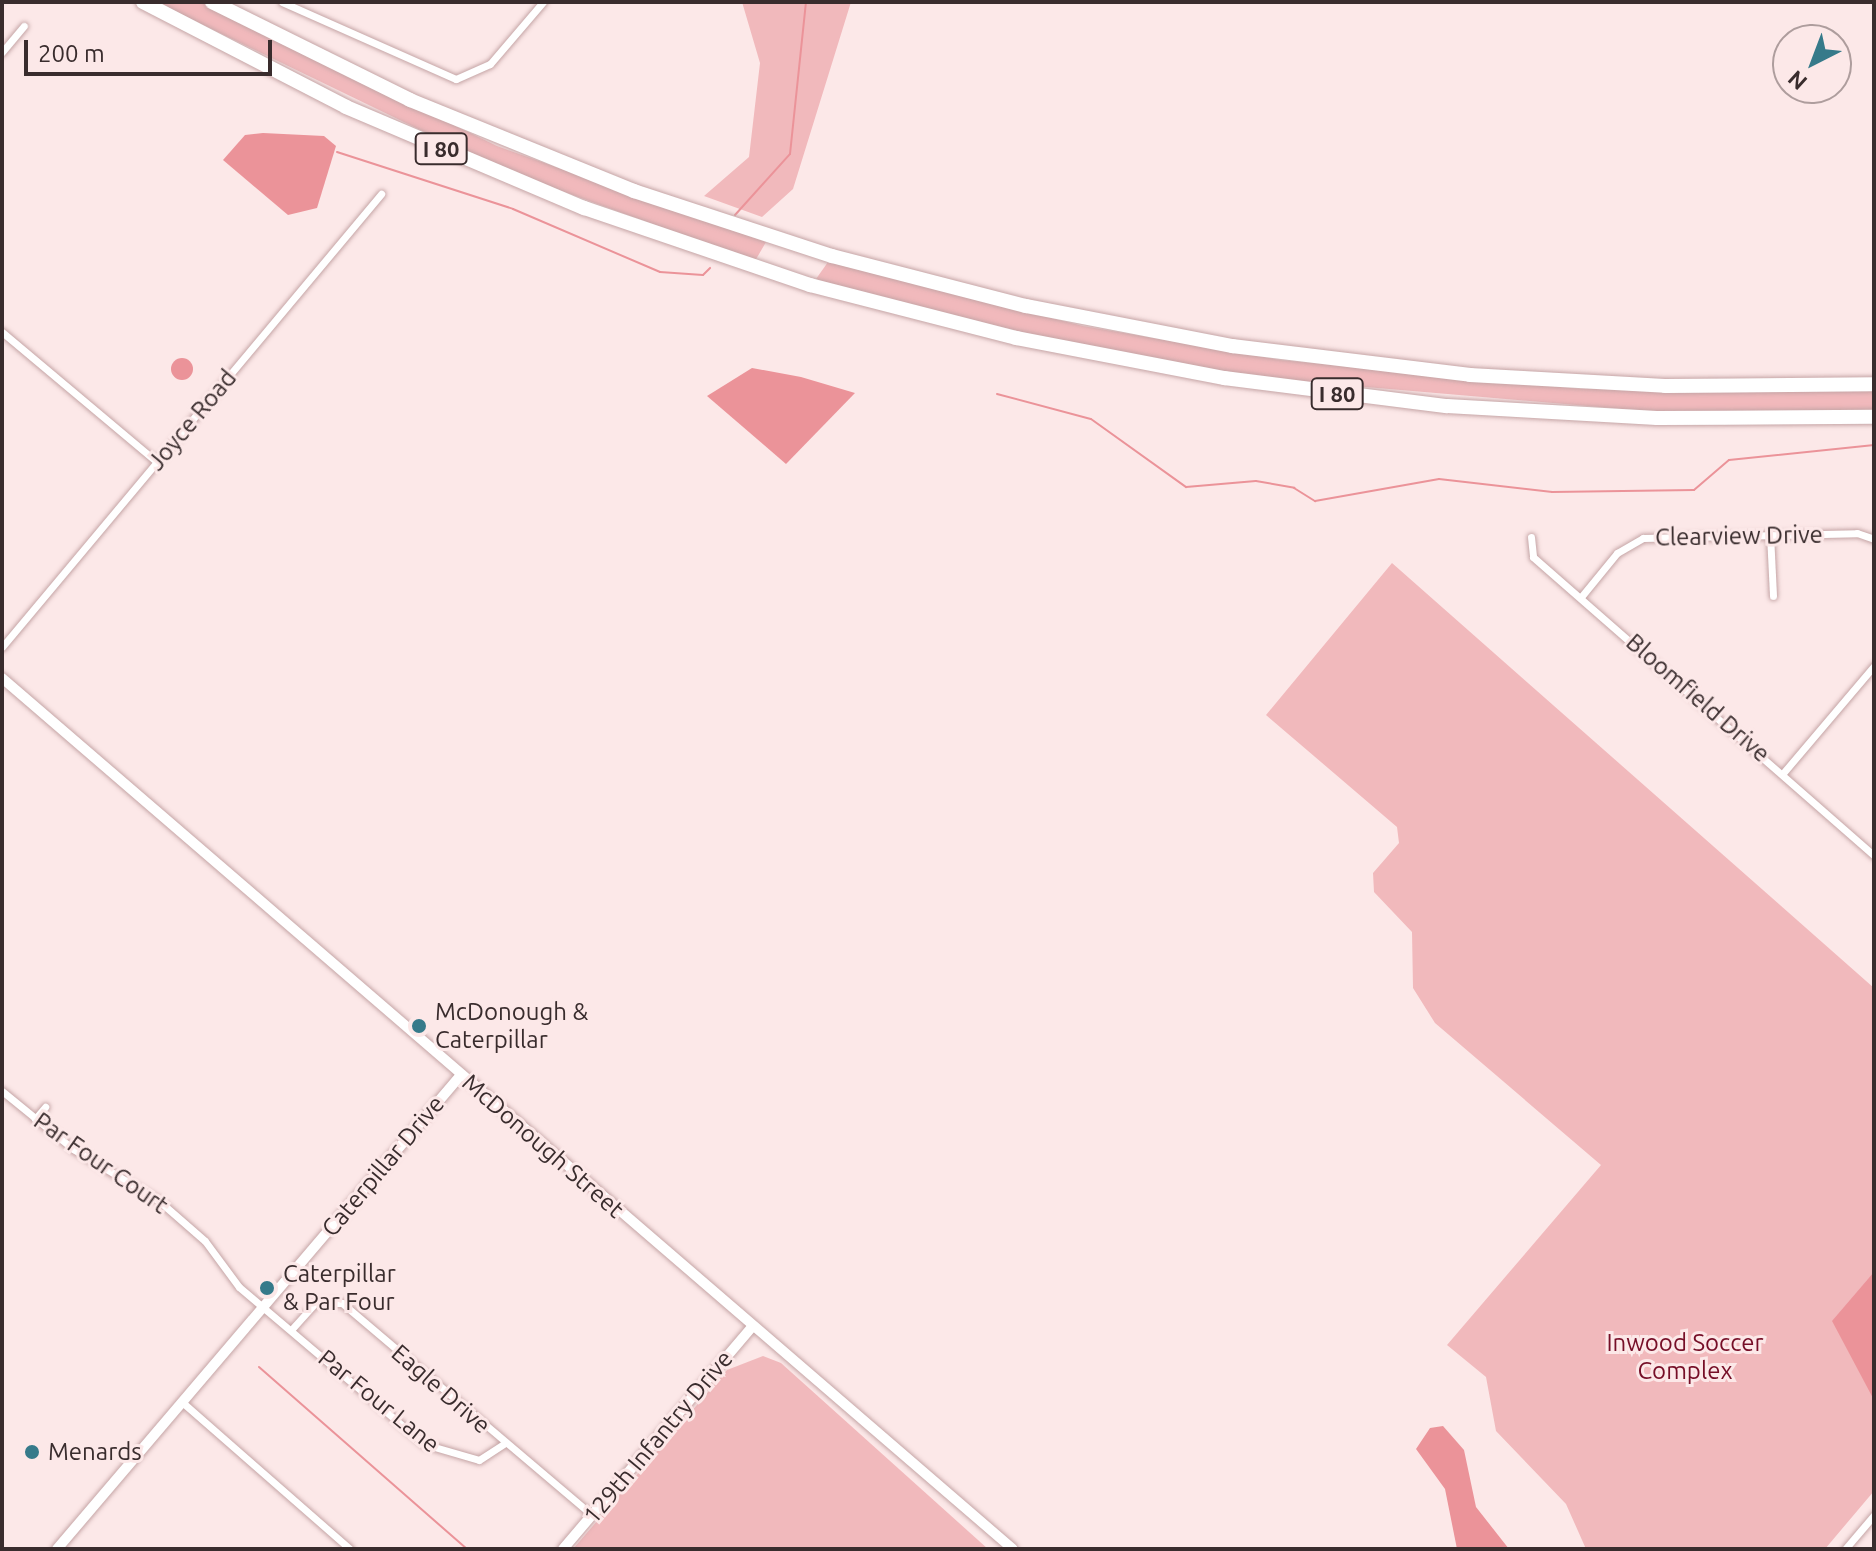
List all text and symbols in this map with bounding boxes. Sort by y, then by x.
scale bar [28,24,276,74]
north arrow [1772,24,1852,104]
text: 200 m [38,40,105,67]
text: N [1782,66,1811,96]
road number: I 80 [413,131,469,167]
street label: Joyce Road [142,364,242,476]
road number: I 80 [1309,376,1365,412]
street label: Clearview Drive [1655,520,1823,552]
street label: Bloomfield Drive [1620,628,1776,768]
place label: McDonough & Caterpillar [435,998,588,1054]
marker: McDonough & Caterpillar [410,1017,428,1035]
street label: McDonough Street [456,1068,630,1224]
street label: Caterpillar Drive [316,1090,450,1242]
street label: Par Four Court [28,1106,174,1220]
place label: Caterpillar & Par Four [283,1260,396,1316]
marker: Caterpillar & Par Four [258,1279,276,1297]
park label: Inwood Soccer Complex [1606,1329,1764,1385]
street label: Eagle Drive [386,1338,496,1440]
street label: Par Four Lane [313,1343,445,1459]
street label: 129th Infantry Drive [577,1345,739,1529]
place label: Menards [48,1438,142,1466]
marker: Menards [23,1443,41,1461]

